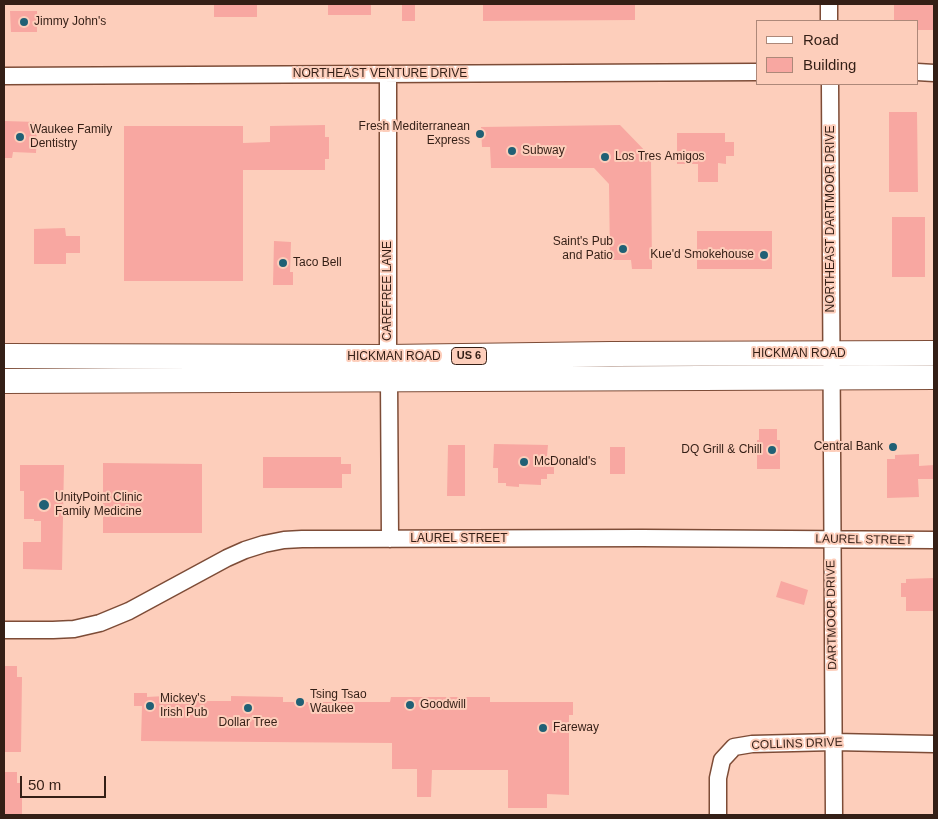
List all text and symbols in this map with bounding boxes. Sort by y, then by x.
place label: Jimmy John's [34,15,106,29]
marker: Jimmy John's [18,16,30,28]
legend [756,20,918,85]
text: Road [803,31,839,48]
text: Building [803,56,856,73]
street label: NORTHEAST VENTURE DRIVE [293,67,467,81]
place label: Fresh Mediterranean Express [359,120,470,148]
place label: Waukee Family Dentistry [30,123,112,151]
street label: NORTHEAST DARTMOOR DRIVE [824,126,838,312]
marker: Fresh Mediterranean Express [474,128,486,140]
marker: Waukee Family Dentistry [14,131,26,143]
place label: Subway [522,144,565,158]
marker: Subway [506,145,518,157]
place label: Los Tres Amigos [615,150,705,164]
marker: Los Tres Amigos [599,151,611,163]
place label: Saint's Pub and Patio [553,235,613,263]
street label: CAREFREE LANE [381,241,395,341]
marker: Saint's Pub and Patio [617,243,629,255]
place label: Kue'd Smokehouse [650,248,754,262]
marker: Kue'd Smokehouse [758,249,770,261]
place label: Taco Bell [293,256,342,270]
marker: Taco Bell [277,257,289,269]
street label: HICKMAN ROAD [752,347,846,361]
road number: US 6 [452,348,486,364]
street label: HICKMAN ROAD [347,350,441,364]
place label: Central Bank [814,440,883,454]
marker: Central Bank [887,441,899,453]
place label: DQ Grill & Chill [681,443,762,457]
marker: DQ Grill & Chill [766,444,778,456]
place label: McDonald's [534,455,596,469]
marker: McDonald's [518,456,530,468]
place label: UnityPoint Clinic Family Medicine [55,491,142,519]
marker: UnityPoint Clinic Family Medicine [37,498,51,512]
street label: LAUREL STREET [410,532,508,546]
street label: LAUREL STREET [815,532,913,548]
street label: DARTMOOR DRIVE [824,560,840,670]
place label: Tsing Tsao Waukee [310,688,367,716]
place label: Mickey's Irish Pub [160,692,207,720]
marker: Tsing Tsao Waukee [294,696,306,708]
place label: Goodwill [420,698,466,712]
marker: Goodwill [404,699,416,711]
marker: Mickey's Irish Pub [144,700,156,712]
marker: Dollar Tree [242,702,254,714]
place label: Dollar Tree [219,716,277,730]
place label: Fareway [553,721,599,735]
marker: Fareway [537,722,549,734]
street label: COLLINS DRIVE [751,735,843,753]
scale bar [22,766,109,798]
text: 50 m [28,776,61,793]

